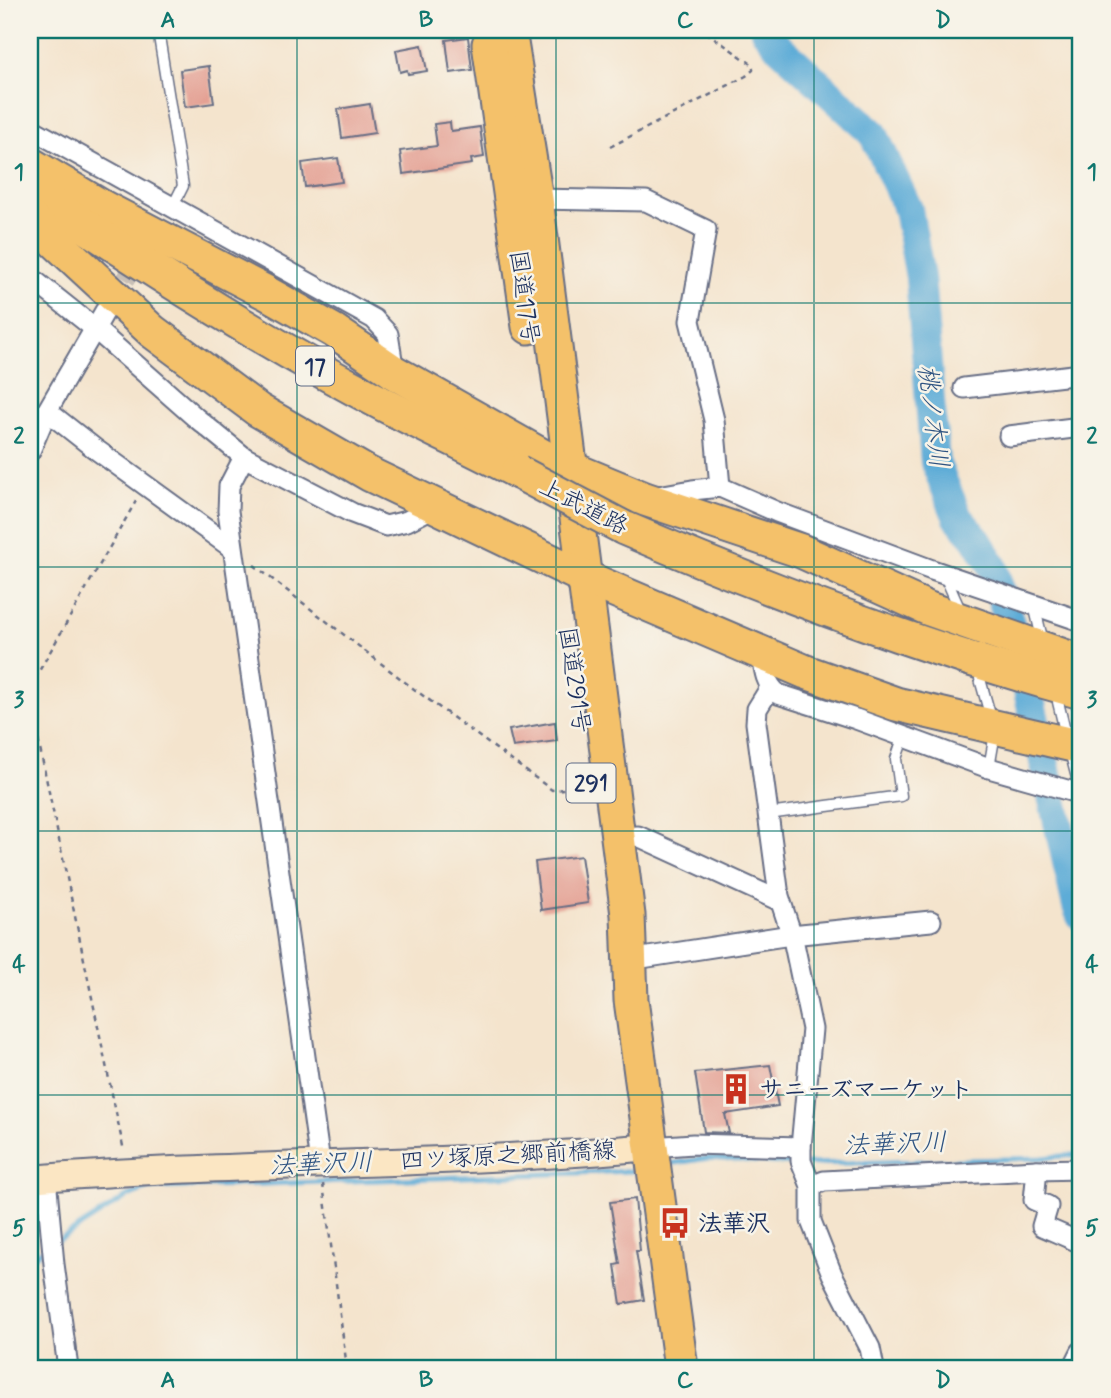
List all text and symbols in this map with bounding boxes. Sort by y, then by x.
text: A [160,6,176,36]
text: B [419,6,434,36]
text: C [677,6,694,36]
text: D [935,6,951,36]
text: 1 [14,158,24,188]
text: 1 [1087,158,1097,188]
street label: 国道17号 [502,248,545,346]
road number: 17 [296,346,334,386]
water label: 桃ノ木川 [909,363,955,470]
text: 2 [13,422,25,452]
text: 2 [1086,422,1098,452]
street label: 上武道路 [534,472,633,543]
street label: 国道291号 [551,625,596,736]
text: 3 [14,686,25,716]
text: 3 [1087,686,1098,716]
road number: 291 [566,764,616,803]
text: 4 [12,950,26,980]
text: 4 [1085,950,1099,980]
building icon: サニーズマーケット [719,1072,753,1106]
place label: サニーズマーケット [759,1075,973,1106]
water label: 法華沢川 [843,1126,948,1164]
street label: 四ツ塚原之郷前橋線 [399,1135,617,1178]
water label: 法華沢川 [269,1146,374,1184]
bus stop icon: 法華沢 [658,1206,692,1240]
place label: 法華沢 [698,1209,770,1240]
text: 5 [12,1214,26,1244]
text: 5 [1085,1214,1099,1244]
text: A [160,1366,176,1396]
text: B [419,1366,434,1396]
text: C [677,1366,694,1396]
text: D [935,1366,951,1396]

